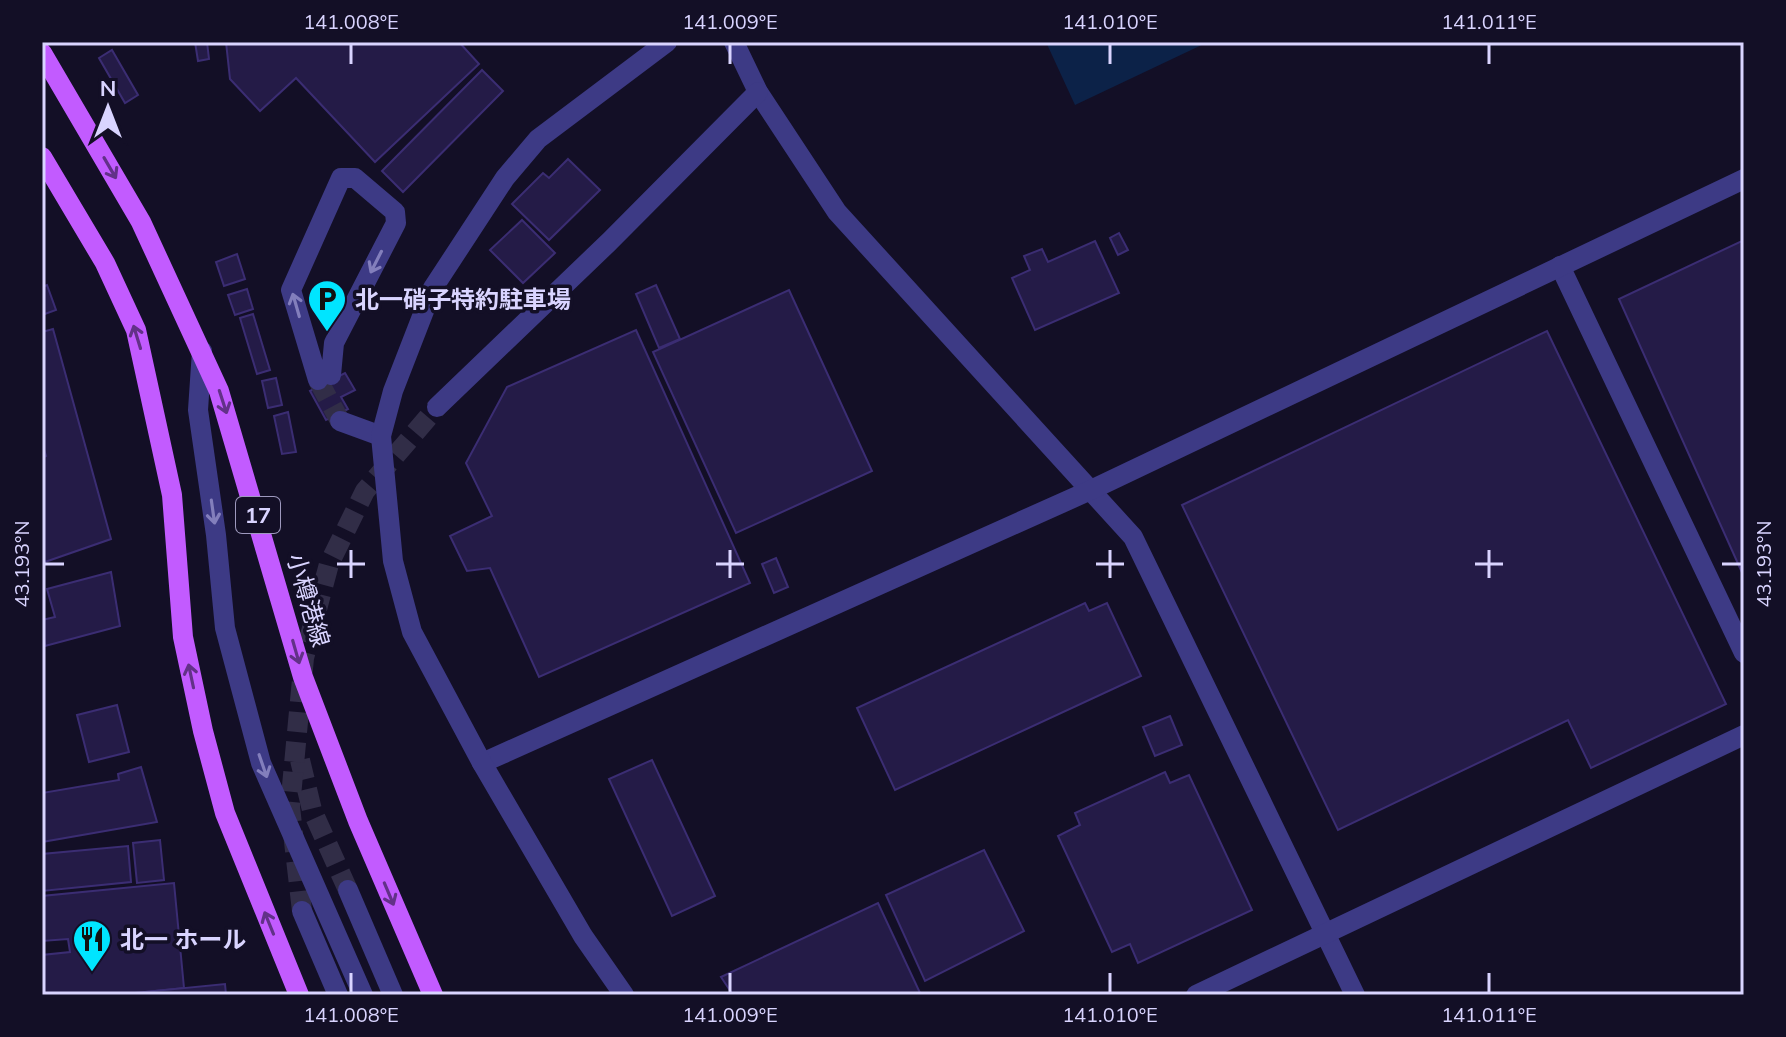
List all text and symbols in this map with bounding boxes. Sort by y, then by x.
text: 141.008°E [303,9,399,34]
text: 141.009°E [682,9,778,34]
text: 141.010°E [1062,9,1158,34]
text: 141.011°E [1441,9,1537,34]
north arrow [68,68,148,148]
text: N [100,74,116,102]
one-way arrow [102,157,118,180]
one-way arrow [368,250,384,273]
parking icon: 北一硝子特約駐車場 [306,278,348,333]
place label: 北一硝子特約駐車場 [355,284,571,314]
one-way arrow [288,292,303,318]
one-way arrow [129,324,144,350]
one-way arrow [216,390,231,415]
road number: 17 [236,497,280,533]
one-way arrow [206,499,221,524]
text: 43.193°N [9,521,34,607]
text: 43.193°N [1751,521,1776,607]
street label: 小樽港線 [281,550,337,650]
one-way arrow [289,638,304,664]
one-way arrow [183,663,198,689]
one-way arrow [257,753,272,778]
one-way arrow [383,881,398,906]
one-way arrow [261,911,276,936]
restaurant icon: 北一 ホール [71,918,113,973]
place label: 北一 ホール [120,924,247,954]
text: 141.008°E [303,1002,399,1027]
text: 141.009°E [682,1002,778,1027]
text: 141.010°E [1062,1002,1158,1027]
text: 141.011°E [1441,1002,1537,1027]

